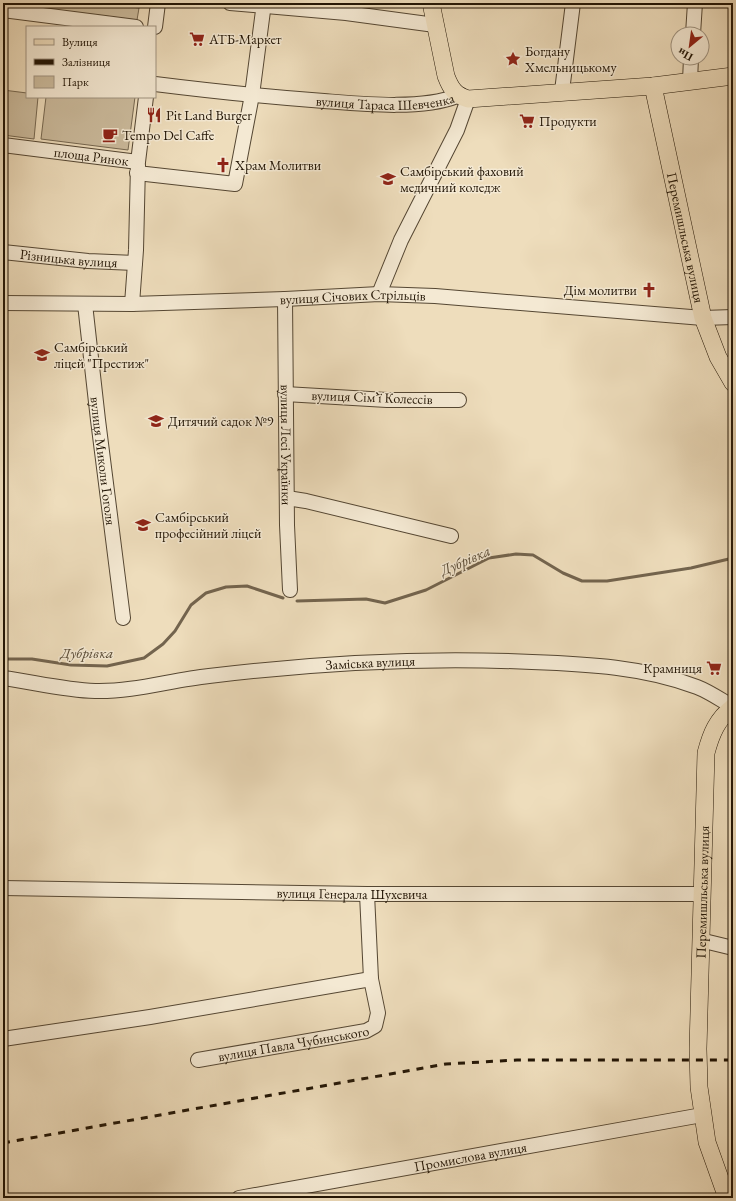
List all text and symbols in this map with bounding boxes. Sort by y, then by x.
legend [26,26,156,98]
north arrow [670,26,710,66]
supermarket icon: АТБ-Маркет [188,30,206,48]
place label: АТБ-Маркет [208,30,282,48]
text: Вулиця [62,34,98,50]
place label: Богдану Хмельницькому [524,42,618,76]
text: Пн [675,45,695,65]
place icon: Богдану Хмельницькому [504,50,522,68]
text: Залізниця [62,54,111,70]
text: Парк [62,74,89,90]
street label: вулиця Тараса Шевченка [315,89,457,114]
restaurant icon: Pit Land Burger [145,106,163,124]
place label: Pit Land Burger [166,106,252,124]
supermarket icon: Продукти [518,112,536,130]
place label: Продукти [539,112,597,130]
cafe icon: Tempo Del Caffe [101,126,119,144]
place label: Tempo Del Caffe [122,126,215,144]
street label: площа Ринок [53,143,130,170]
church icon: Храм Молитви [214,156,232,174]
place label: Храм Молитви [234,156,322,174]
place label: Самбірський фаховий медичний коледж [400,162,524,196]
school or university icon: Самбірський фаховий медичний коледж [379,170,397,188]
street label: Перемишльська вулиця [663,171,708,304]
street label: Різницька вулиця [19,245,118,271]
place label: Дім молитви [564,281,638,299]
church icon: Дім молитви [640,281,658,299]
street label: вулиця Січових Стрільців [280,285,426,308]
place label: Самбірський ліцей "Престиж" [54,338,149,372]
school or university icon: Самбірський ліцей "Престиж" [33,346,51,364]
street label: вулиця Лесі Українки [277,384,296,506]
street label: вулиця Сімʼї Колессів [311,386,433,408]
street label: вулиця Миколи Гоголя [86,396,120,526]
school or university icon: Дитячий садок №9 [147,412,165,430]
place label: Дитячий садок №9 [168,412,274,430]
place label: Самбірський професійний ліцей [155,508,262,542]
school or university icon: Самбірський професійний ліцей [134,516,152,534]
water label: Дубрівка [436,541,493,580]
water label: Дубрівка [60,643,113,662]
street label: Заміська вулиця [325,652,415,674]
place label: Крамниця [643,659,702,677]
supermarket icon: Крамниця [705,659,723,677]
street label: Перемишльська вулиця [691,825,713,959]
street label: вулиця Генерала Шухевича [276,884,428,903]
street label: вулиця Павла Чубинського [217,1022,371,1065]
street label: Промислова вулиця [412,1138,528,1175]

